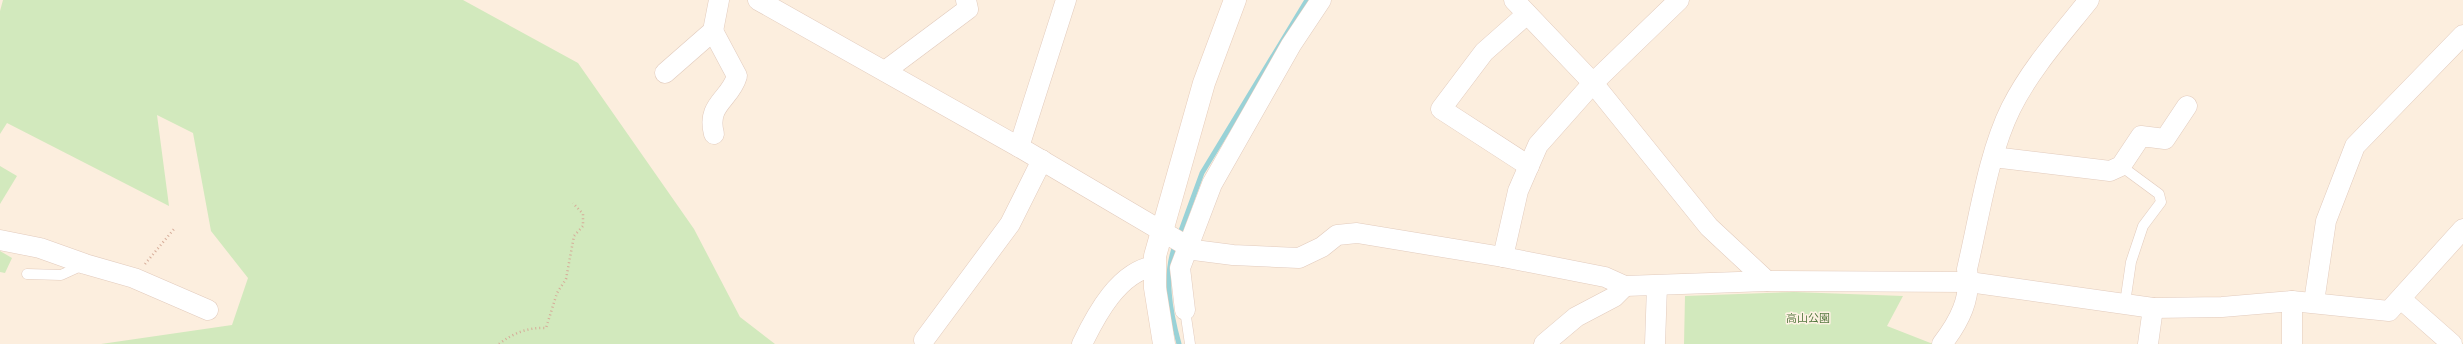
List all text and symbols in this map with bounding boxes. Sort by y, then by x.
park label: 高山公園 [1786,311,1830,326]

